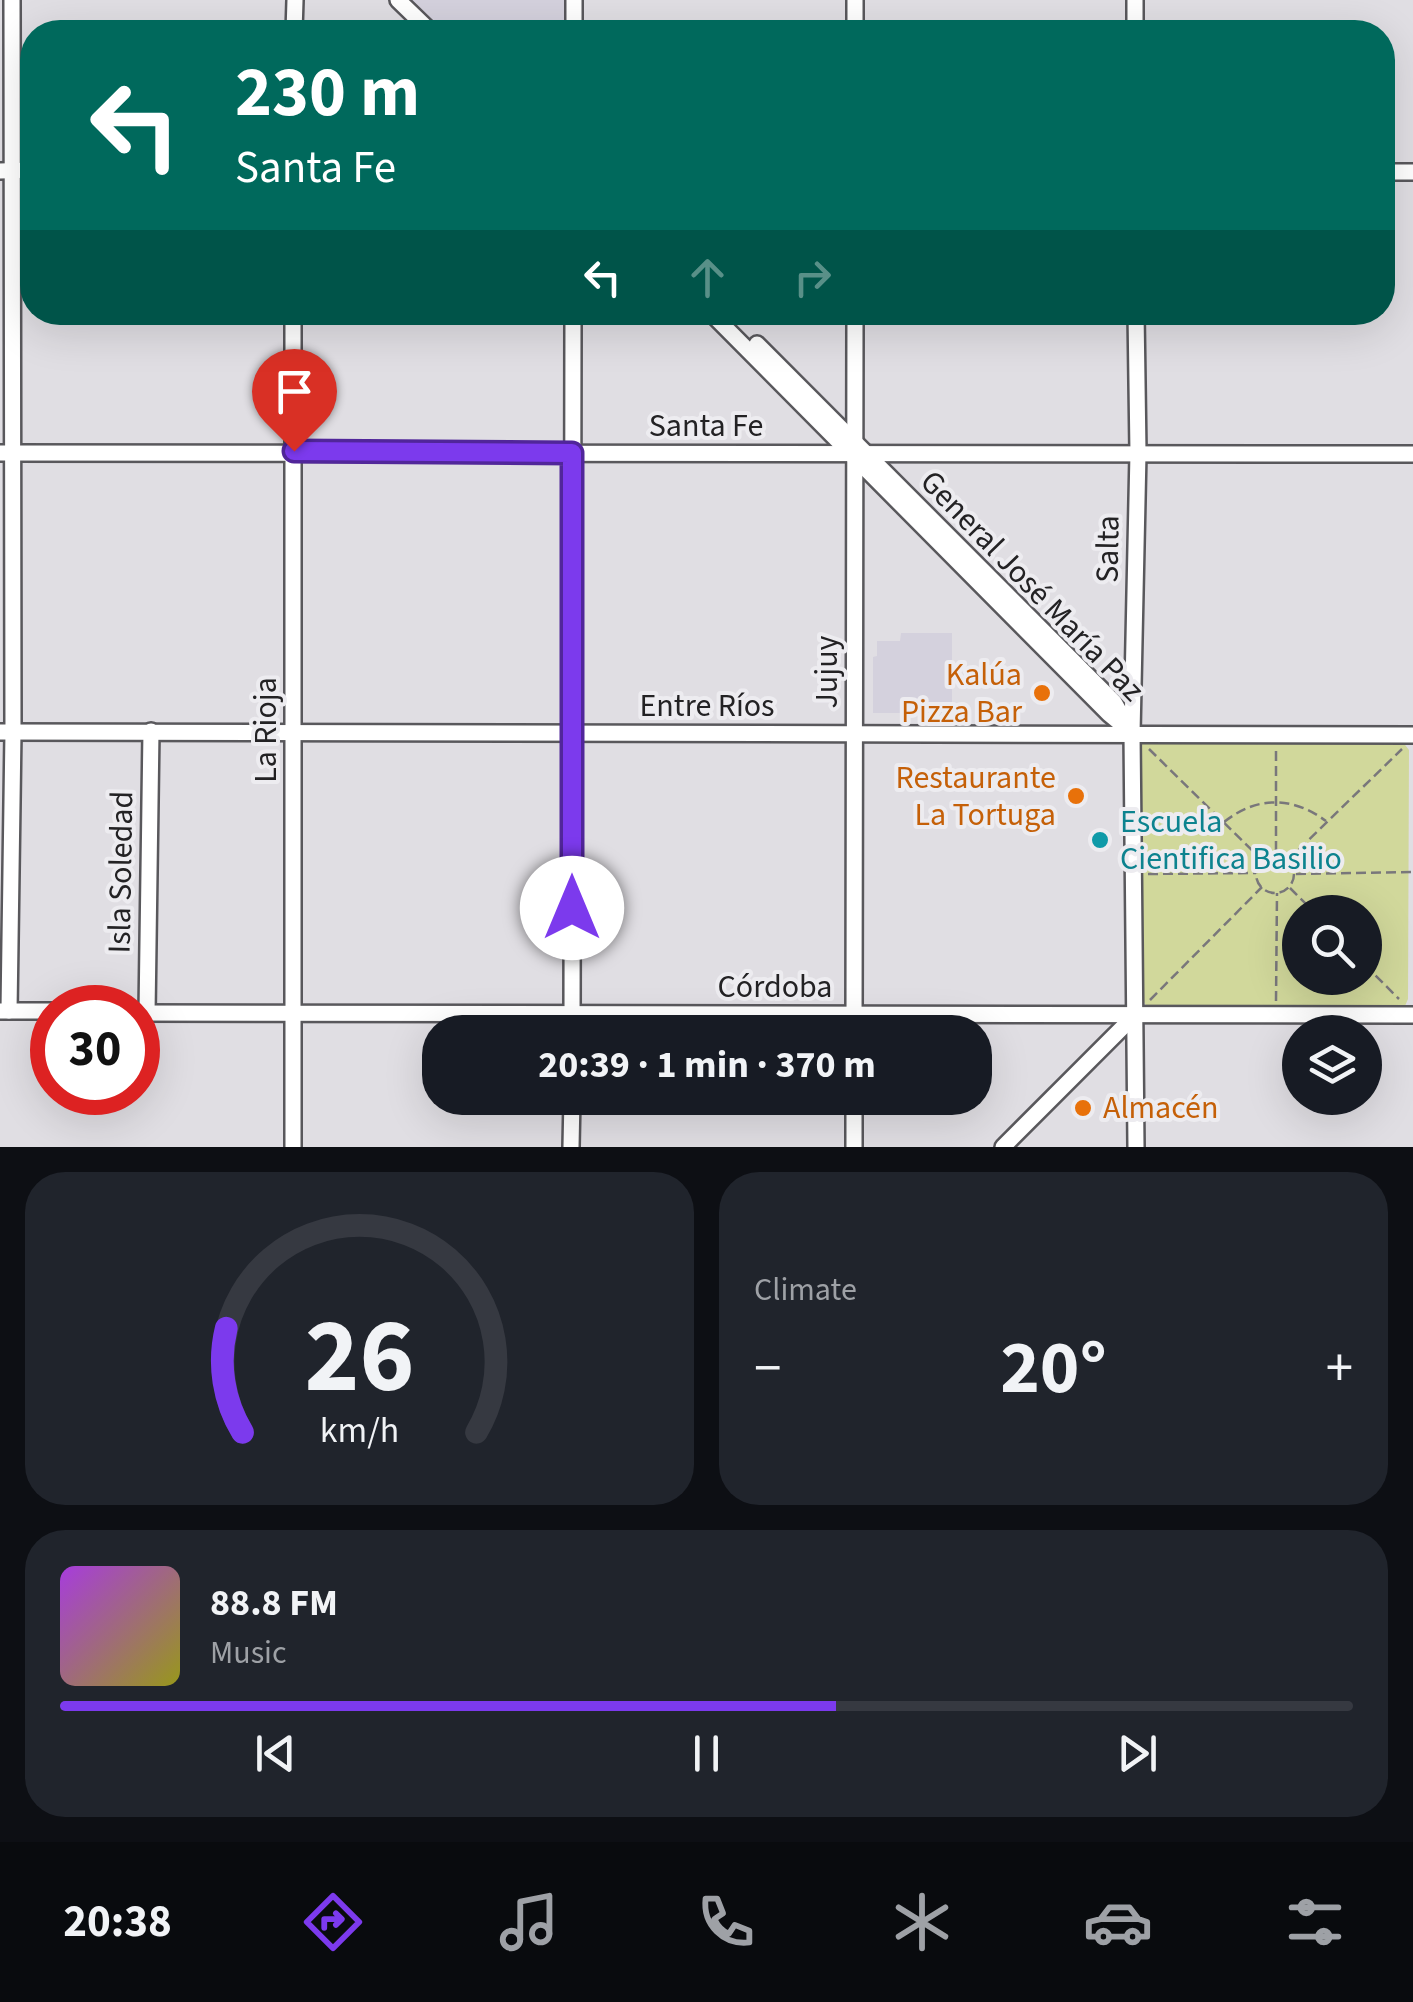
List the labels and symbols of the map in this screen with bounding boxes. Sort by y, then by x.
pin [252,349,337,452]
street label: Santa Fe [649,403,763,449]
street label: General José María Paz [909,460,1155,712]
street label: Salta [1084,515,1132,583]
street label: Jujuy [804,635,850,709]
place label: Kalúa Pizza Bar [901,652,1023,735]
street label: La Rioja [243,677,289,783]
marker: Kalúa Pizza Bar [1031,682,1053,704]
street label: Entre Ríos [639,683,775,729]
place label: Restaurante La Tortuga [896,755,1056,838]
marker: Restaurante La Tortuga [1065,785,1087,807]
street label: Isla Soledad [97,790,145,954]
place label: Escuela Cientifica Basilio [1120,799,1342,882]
marker: Escuela Cientifica Basilio [1089,829,1111,851]
position arrow [520,856,624,960]
street label: Córdoba [718,964,832,1010]
speed limit sign: 30 [30,985,160,1115]
place label: Almacén [1103,1085,1218,1131]
marker: Almacén [1072,1097,1094,1119]

